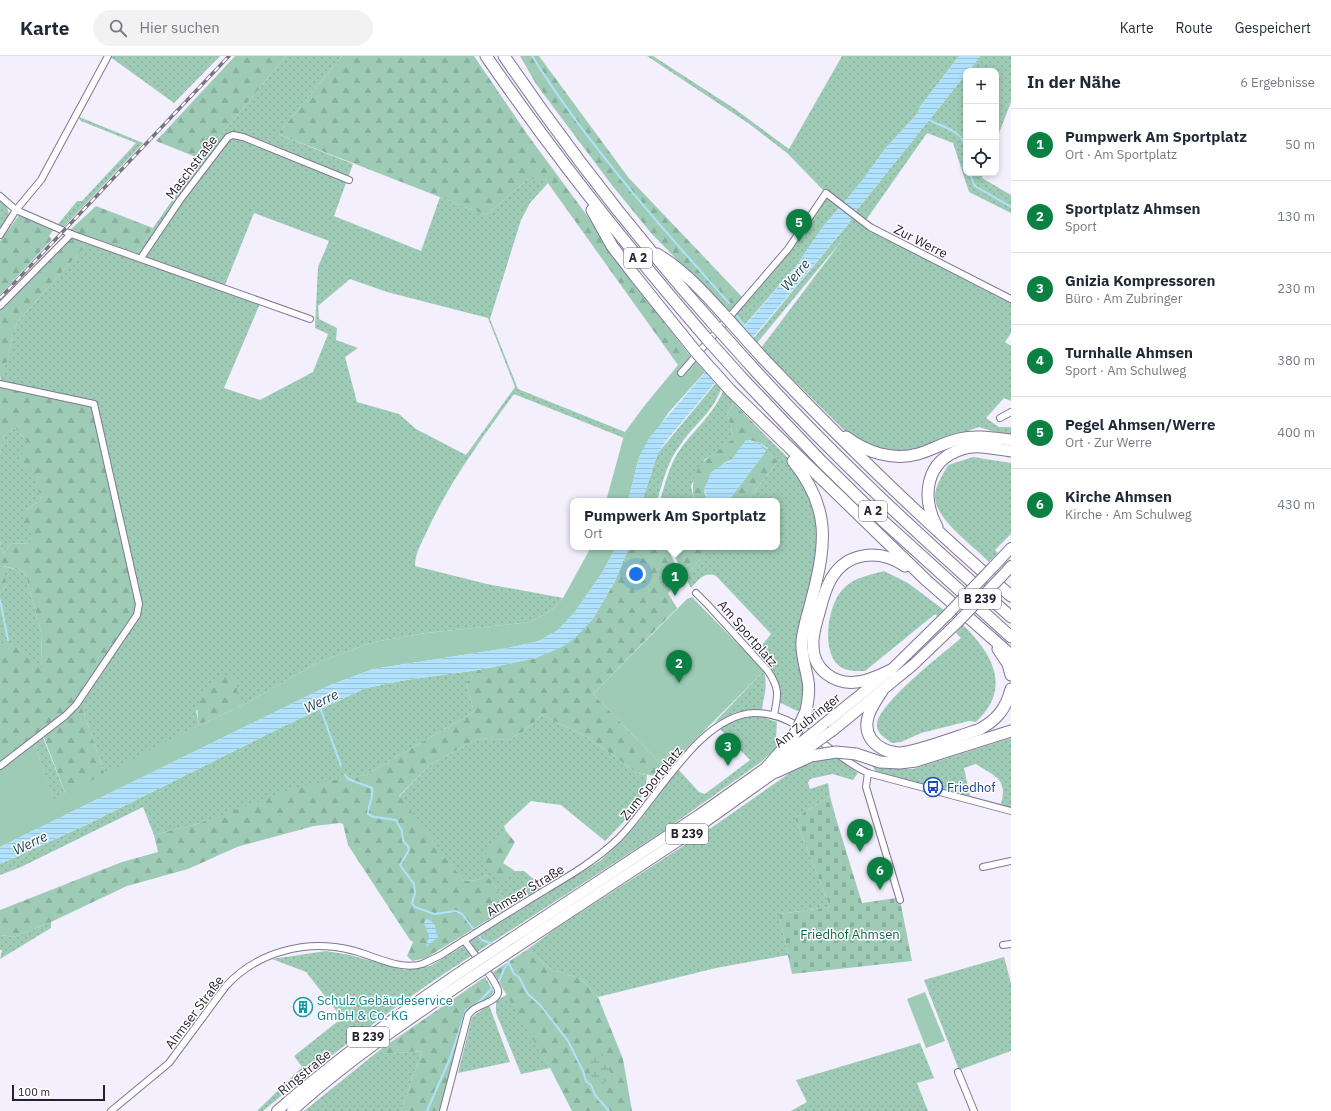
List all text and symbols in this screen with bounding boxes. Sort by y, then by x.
search box [93,10,373,46]
text: Karte [20,16,69,40]
icon: search [107,17,129,39]
text: Hier suchen [139,18,220,37]
text: Karte [1120,19,1154,37]
text: Route [1176,19,1213,37]
text: Gespeichert [1235,19,1311,37]
map controls [963,68,999,176]
button: + [963,68,999,104]
text: In der Nähe [1027,71,1121,93]
text: 6 Ergebnisse [1240,74,1315,91]
button: − [963,104,999,140]
text: Pumpwerk Am Sportplatz [1065,127,1247,146]
street label: Maschstraße [162,132,221,203]
text: 1 [1036,136,1044,153]
text: 50 m [1285,136,1315,153]
button: locate [963,140,999,176]
text: Ort · Am Sportplatz [1065,146,1177,163]
text: Sportplatz Ahmsen [1065,199,1201,218]
text: 2 [1036,208,1044,225]
text: 130 m [1277,208,1315,225]
pin: 5 [786,209,812,242]
text: Sport [1065,218,1097,235]
street label: Zur Werre [891,221,950,262]
road number: A 2 [624,248,652,268]
water label: Werre [776,255,814,295]
text: Gnizia Kompressoren [1065,271,1215,290]
text: 3 [1036,280,1044,297]
text: 230 m [1277,280,1315,297]
text: Büro · Am Zubringer [1065,290,1182,307]
text: Turnhalle Ahmsen [1065,343,1193,362]
text: 4 [1036,352,1044,369]
text: 380 m [1277,352,1315,369]
text: Sport · Am Schulweg [1065,362,1186,379]
text: Pegel Ahmsen/Werre [1065,415,1215,434]
text: 5 [1036,424,1044,441]
text: 400 m [1277,424,1315,441]
text: Ort · Zur Werre [1065,434,1152,451]
text: Kirche Ahmsen [1065,487,1172,506]
text: 6 [1036,496,1044,513]
text: 430 m [1277,496,1315,513]
popup [570,498,780,550]
road number: A 2 [859,501,887,521]
text: Pumpwerk Am Sportplatz [584,506,766,525]
text: Kirche · Am Schulweg [1065,506,1192,523]
text: Ort [584,525,603,542]
pin: 1 [662,563,688,596]
your location [626,564,646,584]
road number: B 239 [959,589,1001,609]
street label: Am Sportplatz [714,596,781,670]
pin: 2 [666,650,692,683]
water label: Werre [301,685,341,717]
street label: Am Zubringer [771,689,844,751]
pin: 3 [715,733,741,766]
street label: Zum Sportplatz [617,743,686,824]
bus stop icon: Friedhof [922,776,944,798]
place label: Friedhof [947,779,996,796]
pin: 4 [847,819,873,852]
road number: B 239 [666,824,708,844]
water label: Werre [10,827,50,859]
pin: 6 [867,857,893,890]
street label: Ahmser Straße [483,861,567,920]
park label: Friedhof Ahmsen [800,926,900,943]
street label: Ahmser Straße [161,972,228,1052]
place label: Schulz Gebäudeservice GmbH & Co. KG [317,992,453,1024]
building icon: Schulz Gebäudeservice GmbH & Co. KG [292,996,314,1018]
road number: B 239 [347,1027,389,1047]
street label: Ringstraße [274,1046,334,1099]
scale bar [12,1083,105,1102]
text: 100 m [18,1085,50,1099]

